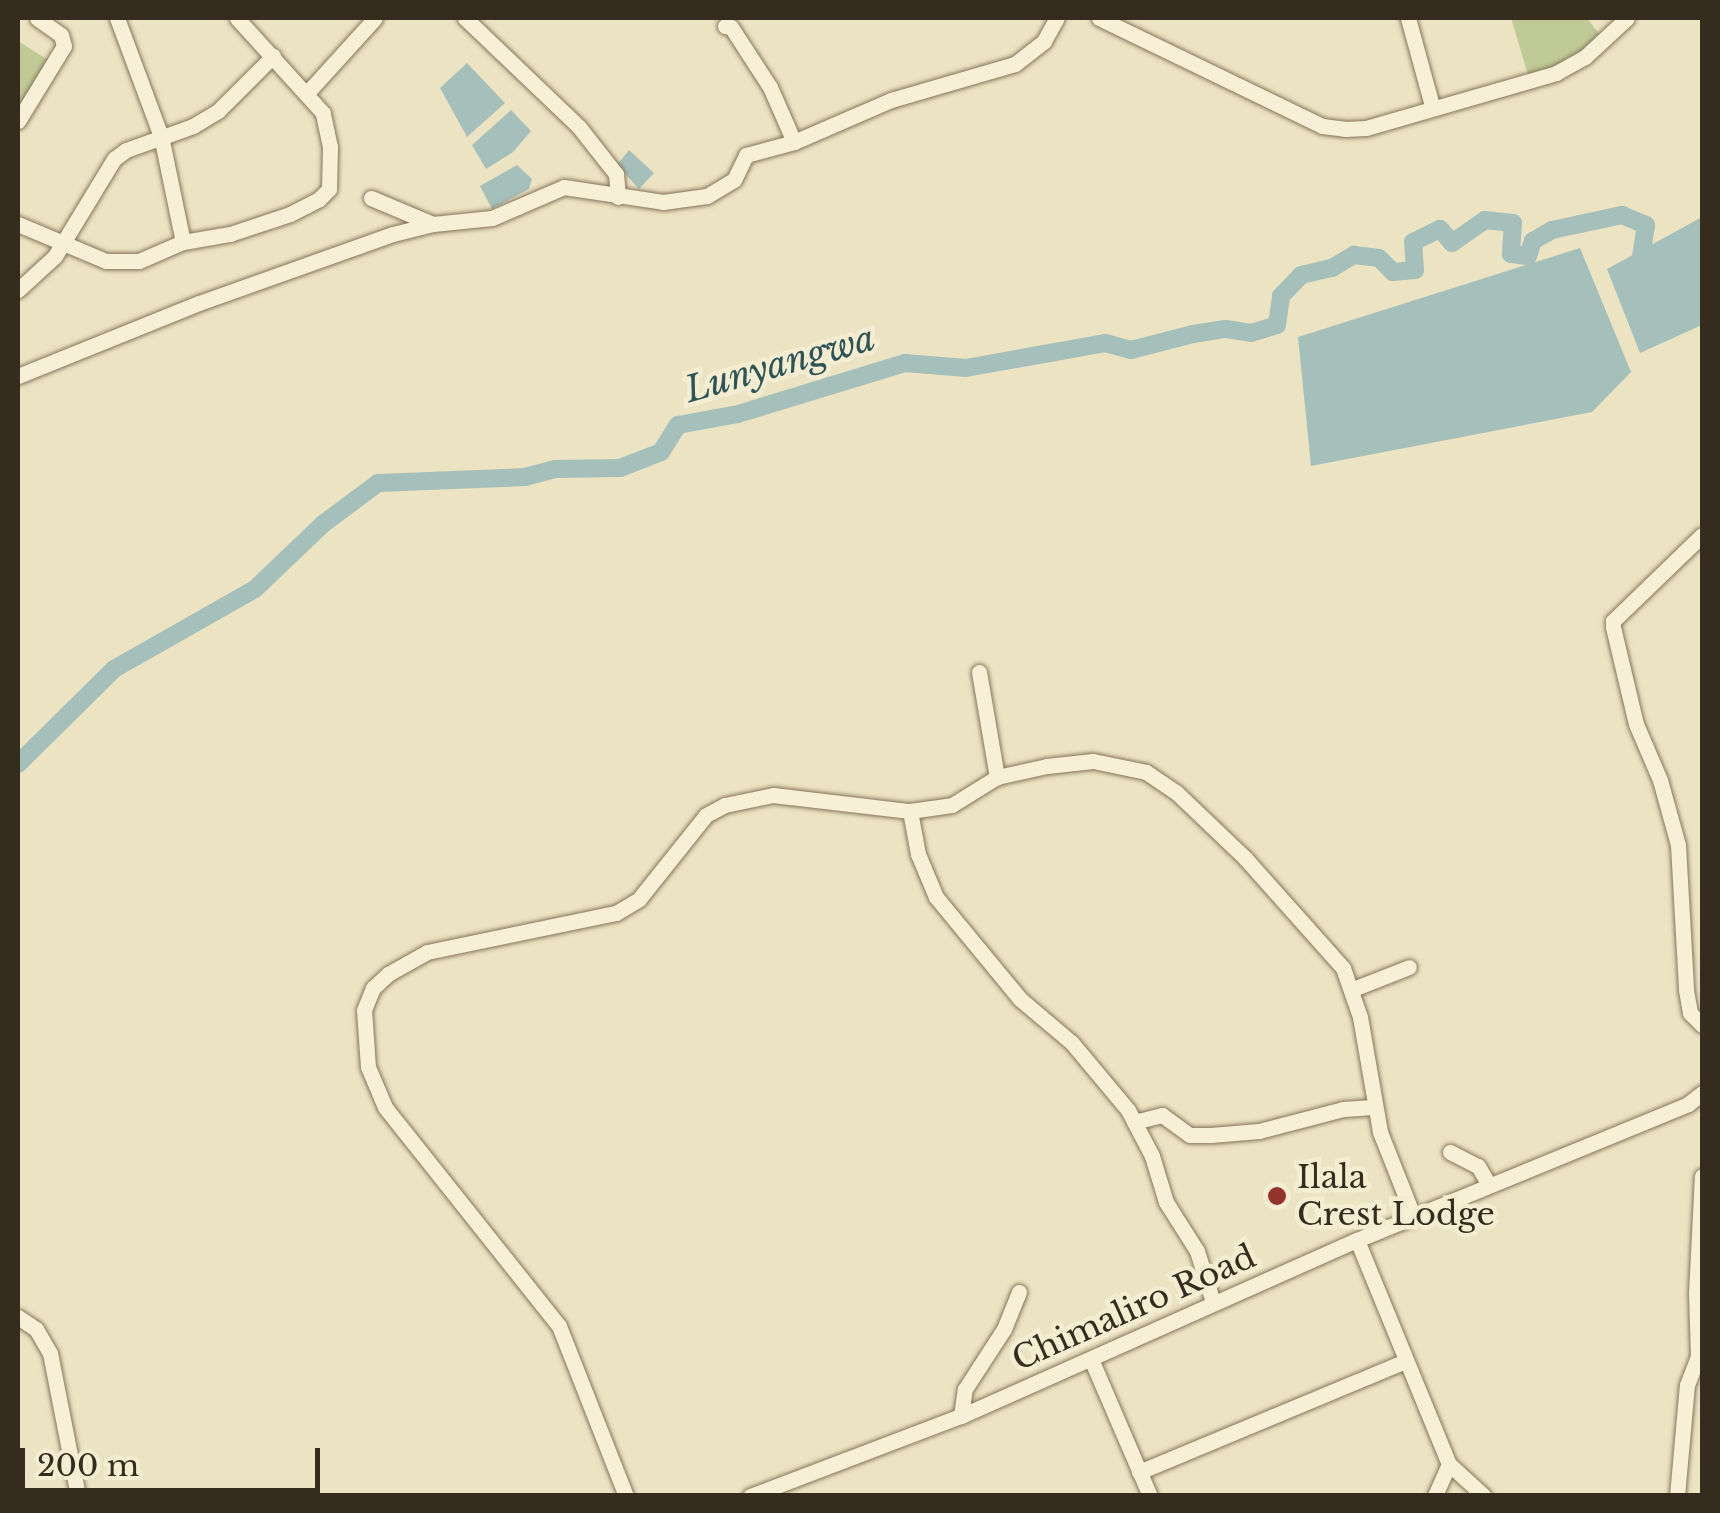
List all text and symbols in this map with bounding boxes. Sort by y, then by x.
water label: Lunyangwa [680,317,880,411]
place label: Ilala Crest Lodge [1297,1159,1495,1234]
marker: Ilala Crest Lodge [1266,1185,1288,1207]
street label: Chimaliro Road [1006,1237,1262,1379]
scale bar [25,1428,325,1490]
text: 200 m [37,1447,139,1484]

